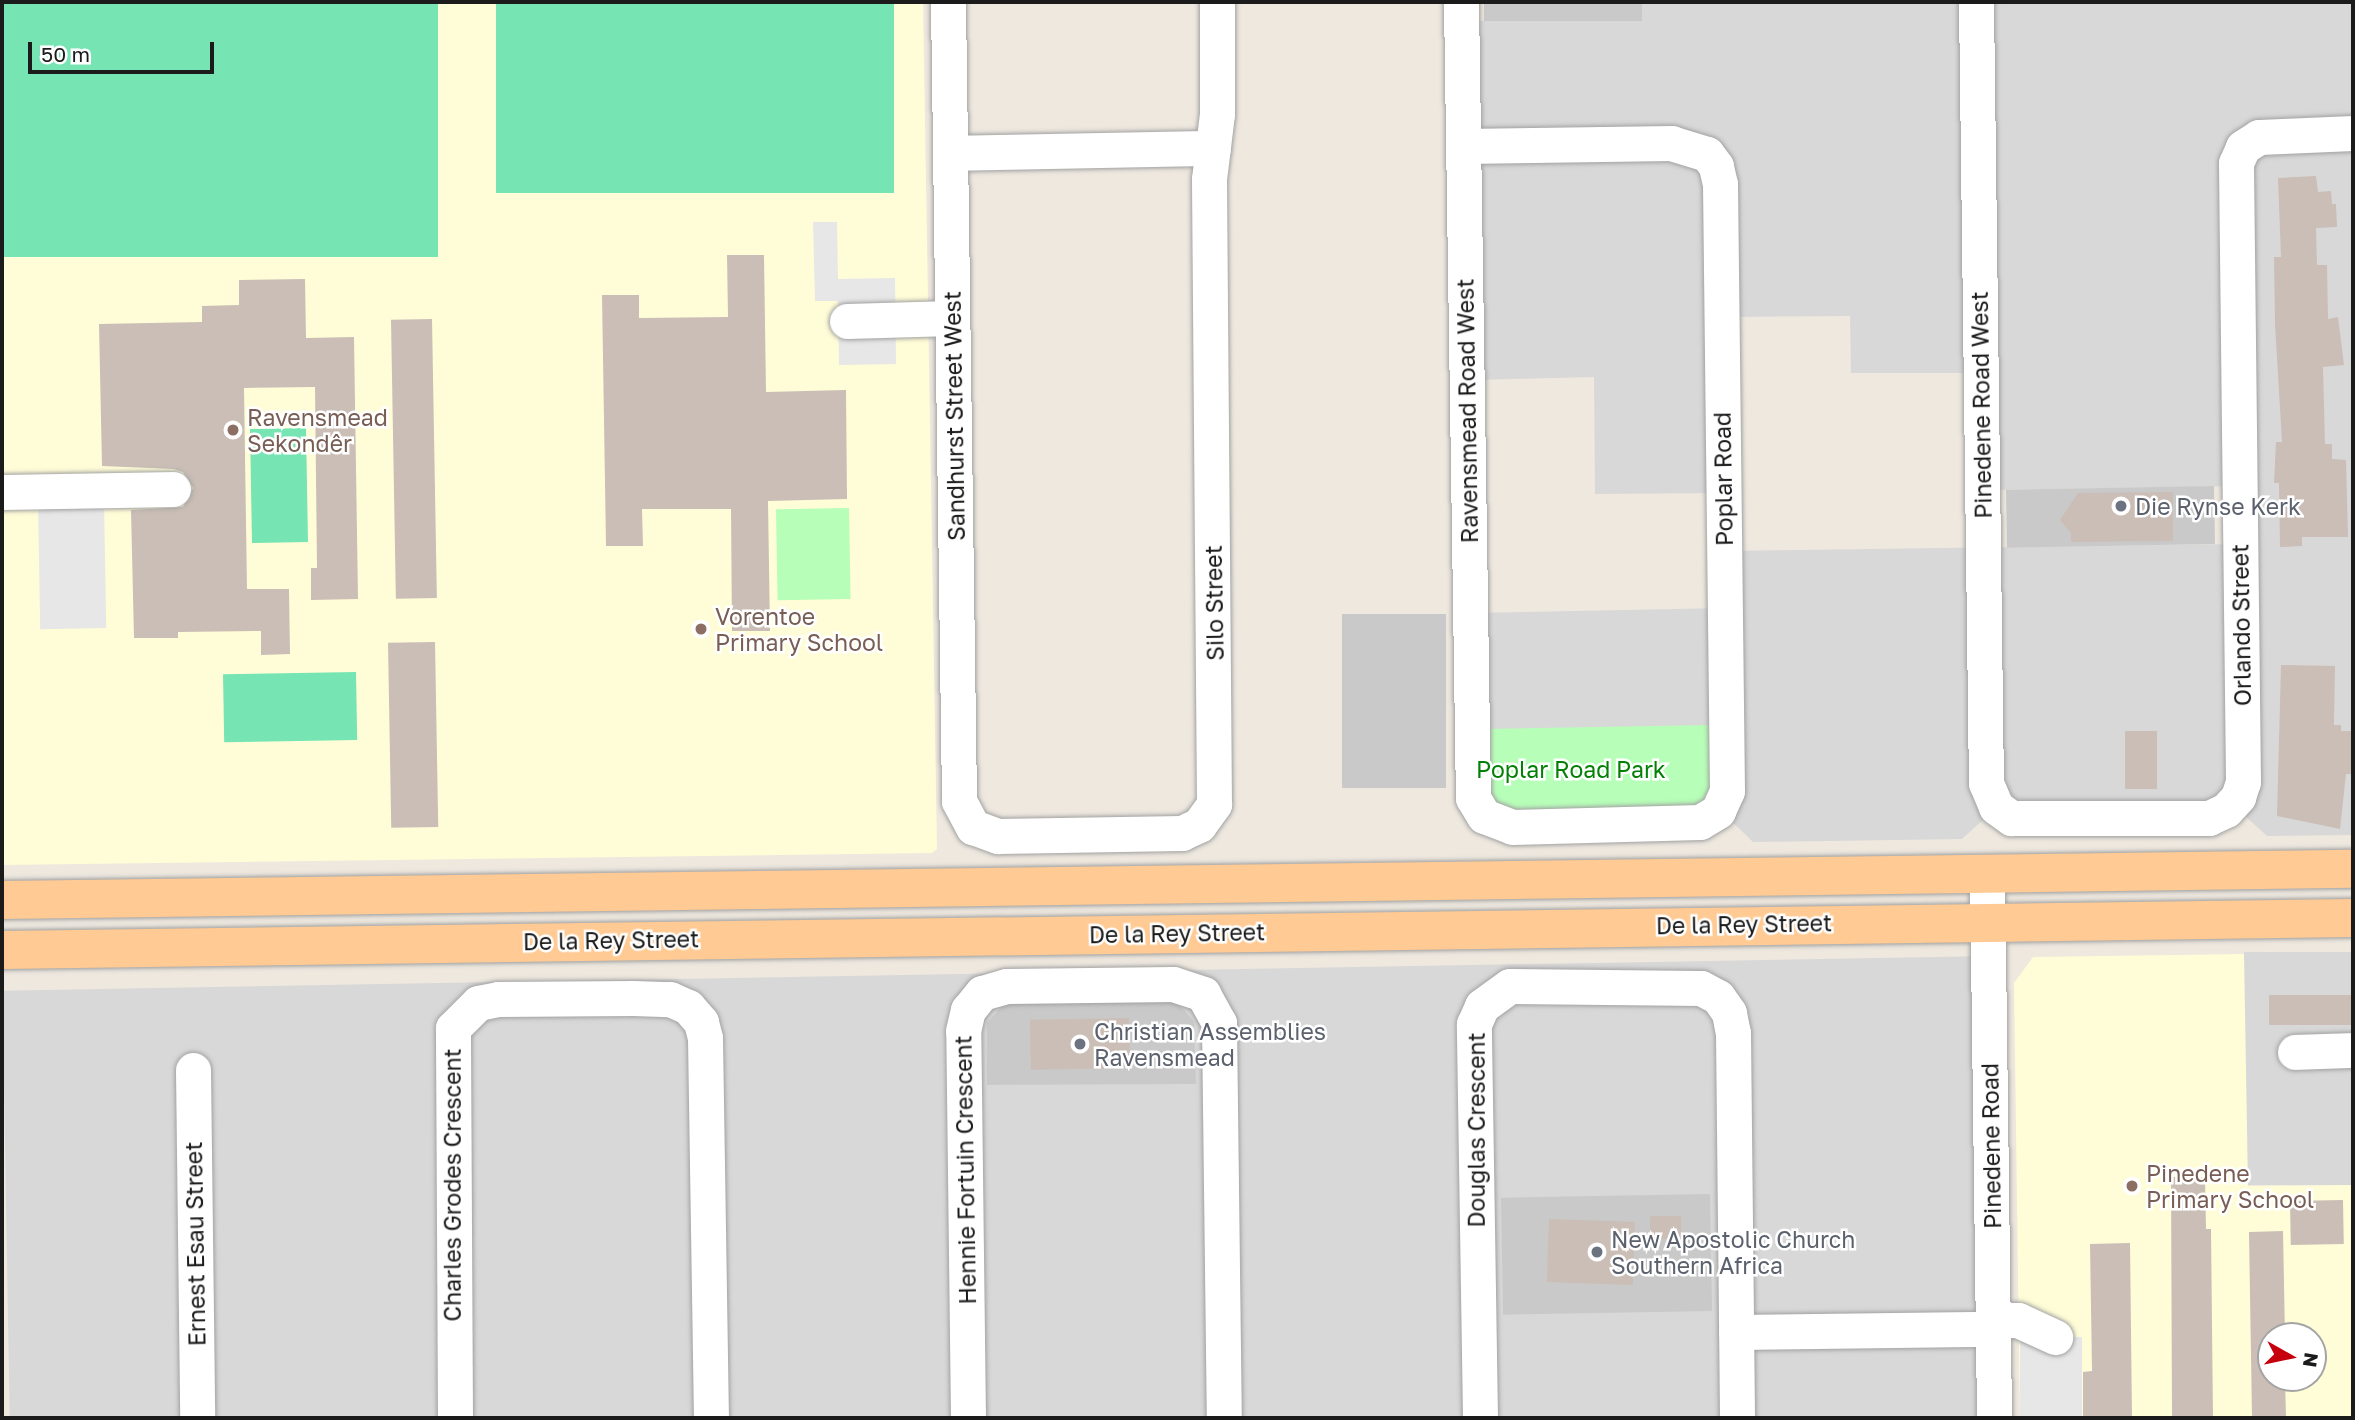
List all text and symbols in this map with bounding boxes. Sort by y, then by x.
scale bar [32,28,217,72]
text: 50 m [41,41,90,67]
street label: Ravensmead Road West [1451,278,1483,544]
street label: Sandhurst Street West [938,291,970,541]
street label: Pinedene Road West [1965,291,1997,519]
place label: Ravensmead Sekondêr [247,403,388,457]
street label: Poplar Road [1708,412,1738,546]
marker: Ravensmead Sekondêr [225,422,241,438]
place label: Die Rynse Kerk [2135,492,2301,520]
marker: Die Rynse Kerk [2113,498,2129,514]
street label: Orlando Street [2226,544,2256,706]
street label: Silo Street [1199,545,1229,661]
place label: Vorentoe Primary School [715,602,883,656]
marker: Vorentoe Primary School [693,621,709,637]
park label: Poplar Road Park [1476,755,1666,783]
street label: De la Rey Street [1656,909,1832,939]
street label: De la Rey Street [1089,918,1265,948]
street label: De la Rey Street [523,925,699,955]
place label: Christian Assemblies Ravensmead [1094,1017,1326,1071]
street label: Douglas Crescent [1462,1032,1490,1228]
street label: Hennie Fortuin Crescent [949,1035,981,1305]
marker: Christian Assemblies Ravensmead [1072,1036,1088,1052]
street label: Charles Grodes Crescent [438,1048,466,1322]
street label: Pinedene Road [1976,1063,2006,1229]
street label: Ernest Esau Street [179,1141,211,1347]
place label: Pinedene Primary School [2146,1159,2314,1213]
marker: Pinedene Primary School [2124,1178,2140,1194]
place label: New Apostolic Church Southern Africa [1611,1225,1855,1279]
marker: New Apostolic Church Southern Africa [1589,1244,1605,1260]
north arrow [2257,1322,2327,1392]
text: N [2299,1351,2324,1369]

